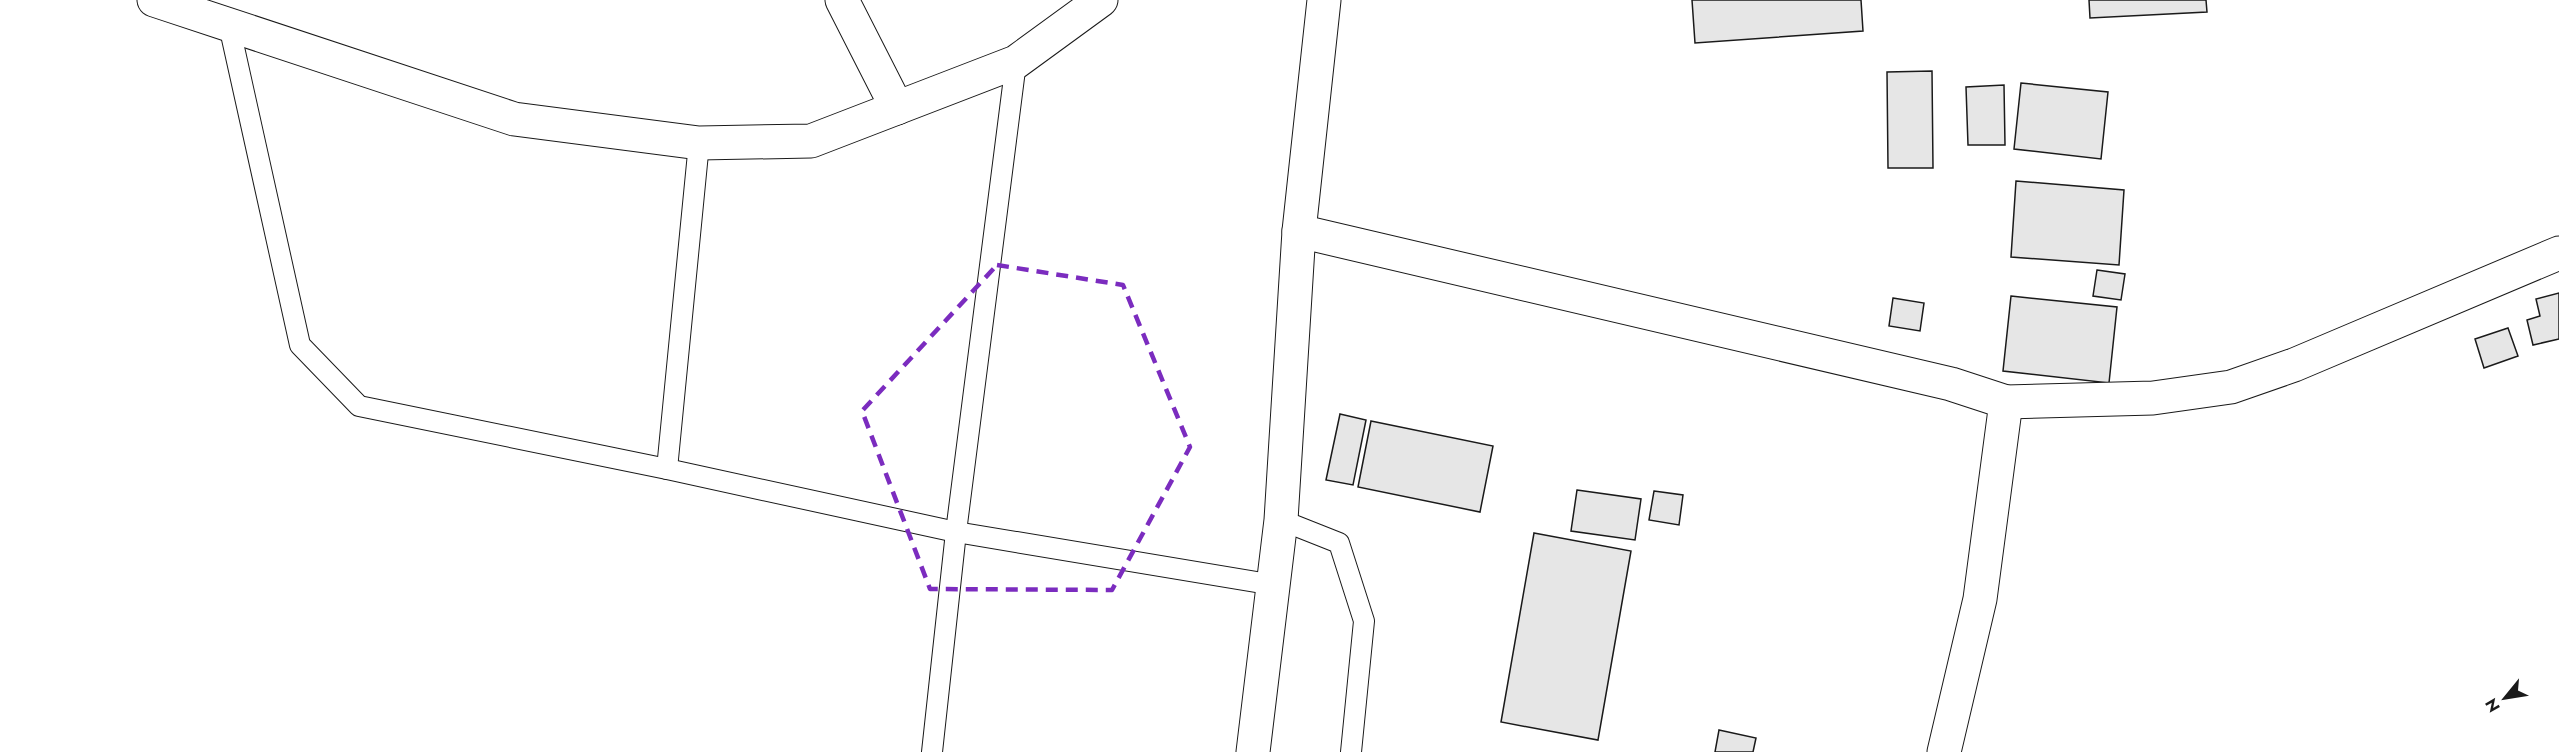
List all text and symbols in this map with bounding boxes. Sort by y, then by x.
north arrow [2475,668,2535,728]
text: N [2479,694,2506,717]

